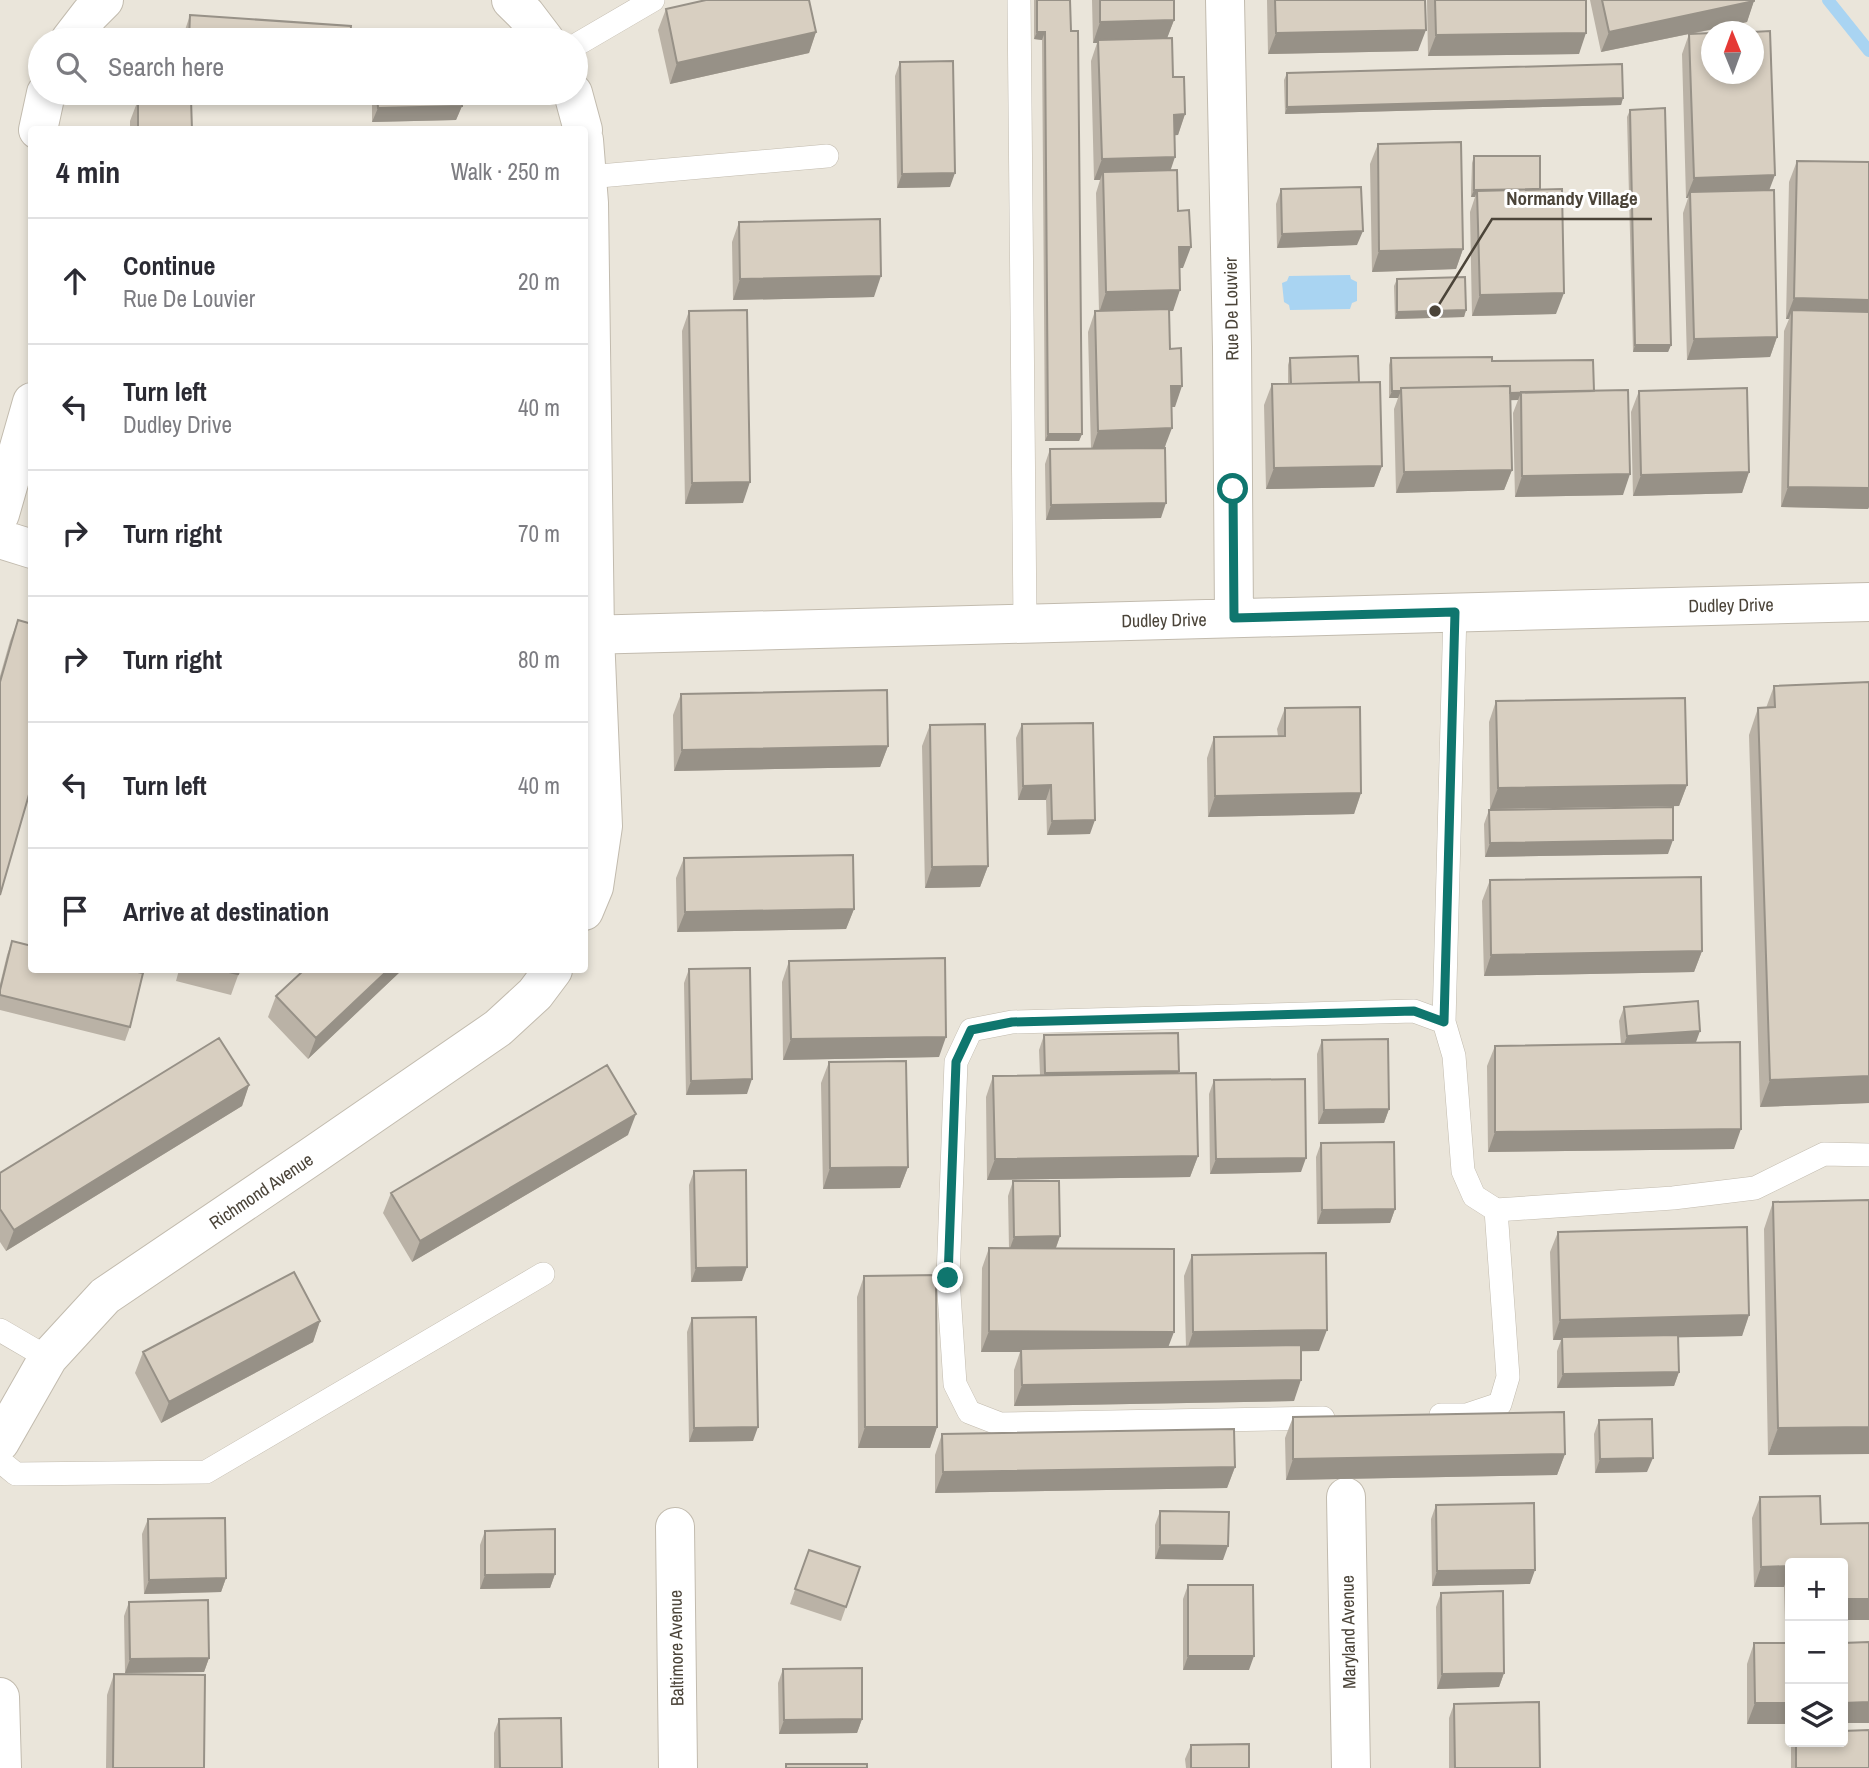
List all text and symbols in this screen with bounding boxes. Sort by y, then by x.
north arrow [1701,21,1764,84]
search box [28,28,588,105]
icon: search [52,48,90,86]
text: Search here [108,49,224,84]
text: 4 min [56,152,120,192]
text: Walk · 250 m [451,156,560,187]
callout: Normandy Village [1492,179,1652,219]
text: Normandy Village [1506,185,1638,211]
text: Continue [123,248,215,283]
street label: Rue De Louvier [1218,257,1244,361]
icon: ahead [56,262,94,300]
text: 20 m [518,266,560,297]
text: Rue De Louvier [123,283,255,314]
text: Turn left [123,374,207,409]
icon: left [56,388,94,426]
text: 40 m [518,392,560,423]
text: Dudley Drive [123,409,232,440]
route start [1217,473,1248,504]
icon: right [56,514,94,552]
text: Turn right [123,516,222,551]
text: 70 m [518,518,560,549]
street label: Dudley Drive [1688,592,1774,618]
street label: Dudley Drive [1121,607,1207,633]
icon: right [56,640,94,678]
text: Turn right [123,642,222,677]
text: 80 m [518,644,560,675]
icon: left [56,766,94,804]
text: Turn left [123,768,207,803]
text: 40 m [518,770,560,801]
icon: arrive [56,892,94,930]
text: Arrive at destination [123,894,329,929]
street label: Richmond Avenue [204,1147,318,1235]
route end [932,1262,963,1293]
map controls [1785,1558,1848,1747]
button: + [1785,1558,1848,1621]
street label: Maryland Avenue [1335,1575,1361,1689]
street label: Baltimore Avenue [662,1590,690,1706]
button: − [1785,1621,1848,1684]
button: layers [1785,1684,1848,1747]

